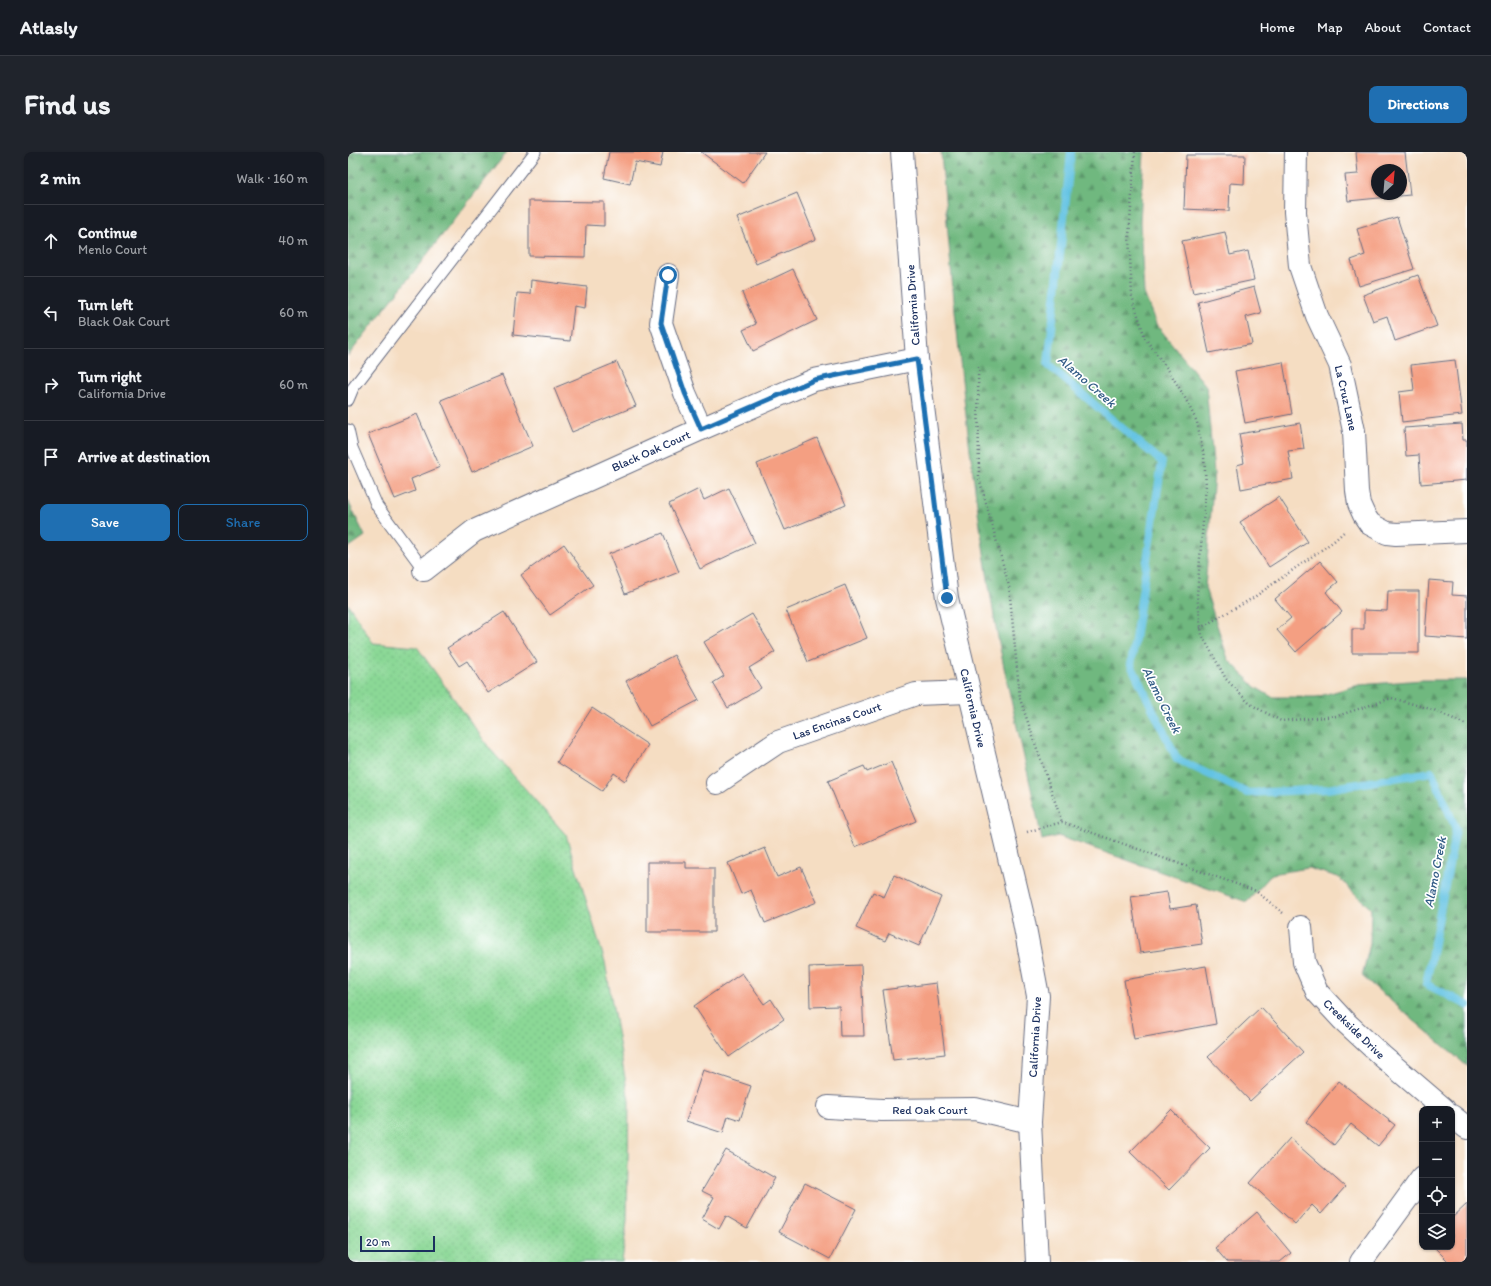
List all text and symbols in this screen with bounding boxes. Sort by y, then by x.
text: Atlasly [20,16,77,39]
text: Home [1260,19,1295,36]
text: Map [1317,19,1343,36]
text: About [1365,19,1401,36]
text: Contact [1423,19,1471,36]
button: Directions [1369,86,1467,123]
text: Find us [24,87,111,121]
north arrow [1371,164,1407,200]
text: 2 min [40,168,80,188]
text: Walk · 160 m [237,171,308,186]
text: Continue [78,224,137,242]
icon: ahead [40,230,62,252]
text: 40 m [278,233,308,248]
text: Menlo Court [78,242,147,257]
street label: California Drive [903,264,923,346]
route start [659,266,677,284]
text: Turn left [78,296,133,314]
icon: left [40,302,62,324]
text: 60 m [279,305,308,320]
text: Black Oak Court [78,314,170,329]
water label: Alamo Creek [1055,352,1120,411]
street label: La Cruz Lane [1332,364,1360,432]
text: Turn right [78,368,142,386]
icon: right [40,374,62,396]
text: 60 m [279,377,308,392]
text: California Drive [78,386,166,401]
street label: Black Oak Court [609,427,693,475]
icon: arrive [40,446,62,468]
text: Arrive at destination [78,448,210,466]
button: Save [40,504,170,541]
button: Share [178,504,308,541]
route end [938,589,956,607]
water label: Alamo Creek [1140,665,1185,737]
street label: California Drive [957,667,989,749]
street label: Las Encinas Court [791,699,884,743]
water label: Alamo Creek [1421,834,1449,909]
street label: California Drive [1026,996,1044,1078]
street label: Creekside Drive [1320,996,1388,1062]
street label: Red Oak Court [892,1103,968,1117]
map controls [1419,1106,1455,1250]
button: + [1419,1106,1455,1142]
button: − [1419,1142,1455,1178]
button: locate [1419,1178,1455,1214]
button: layers [1419,1214,1455,1250]
scale bar [360,1234,435,1253]
text: 20 m [366,1236,390,1249]

